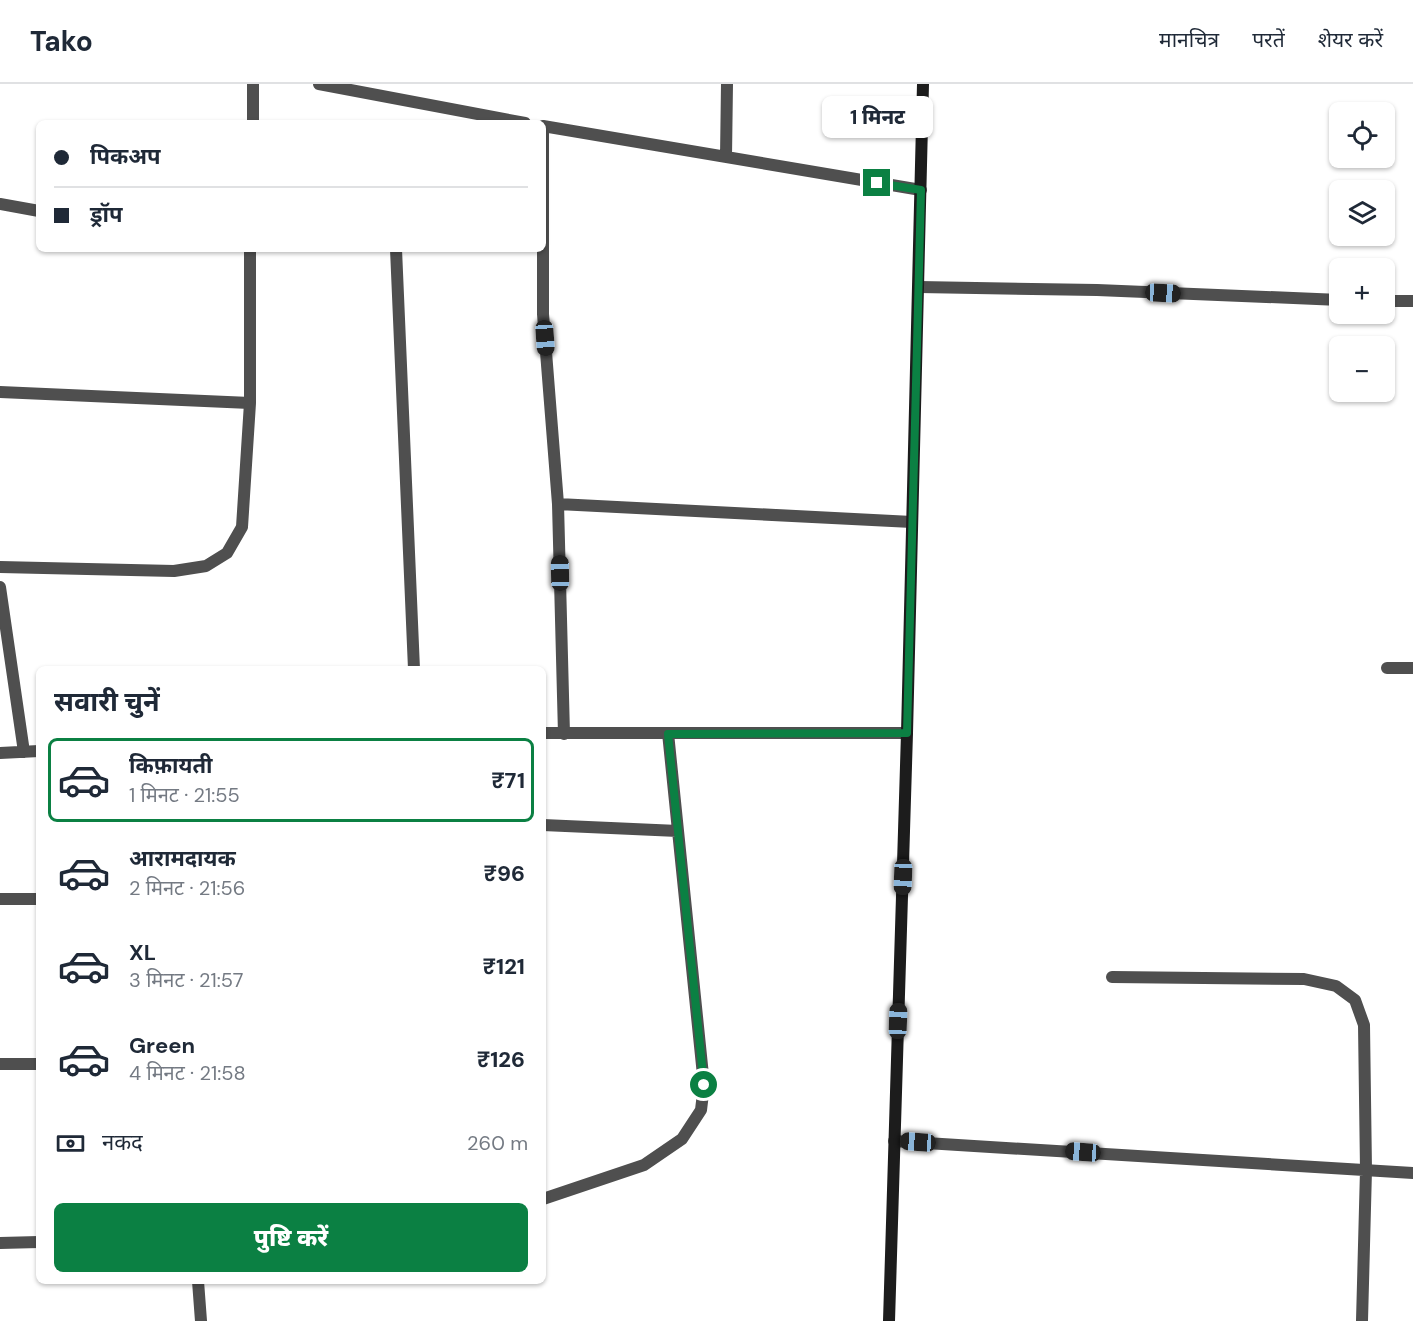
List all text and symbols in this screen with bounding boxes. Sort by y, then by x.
text: Tako [30,23,93,60]
text: मानचित्र [1159,26,1219,54]
text: परतें [1252,26,1285,54]
text: शेयर करें [1318,26,1383,54]
callout: 1 मिनट [822,96,932,138]
map controls [1329,102,1395,402]
button: locate [1329,102,1395,168]
text: 1 मिनट [850,104,905,130]
text: पिकअप [90,142,161,171]
route end [863,169,890,196]
button: layers [1329,180,1395,246]
text: ड्रॉप [90,200,123,229]
button: + [1329,258,1395,324]
car [1145,283,1181,303]
car [535,319,555,357]
button: − [1329,336,1395,402]
car [551,555,569,591]
text: सवारी चुनें [54,684,160,719]
text: किफ़ायती [129,751,213,780]
icon: car [57,753,111,807]
text: ₹71 [491,766,525,795]
text: 1 मिनट · 21:55 [129,782,240,808]
text: आरामदायक [129,844,236,873]
icon: car [57,846,111,900]
text: ₹96 [484,859,525,888]
car [893,859,913,895]
text: 2 मिनट · 21:56 [129,875,245,901]
text: XL [129,938,156,967]
icon: car [57,939,111,993]
text: ₹121 [483,952,525,981]
text: 3 मिनट · 21:57 [129,967,243,993]
car [888,1003,908,1039]
text: Green [129,1031,195,1060]
icon: car [57,1032,111,1086]
text: ₹126 [477,1045,525,1074]
text: 4 मिनट · 21:58 [129,1060,246,1086]
route start [690,1071,717,1098]
icon: cash [54,1127,87,1160]
text: नकद [102,1128,143,1157]
text: 260 m [467,1130,528,1156]
car [899,1132,937,1152]
car [1064,1142,1102,1162]
button: पुष्टि करें [54,1203,528,1272]

